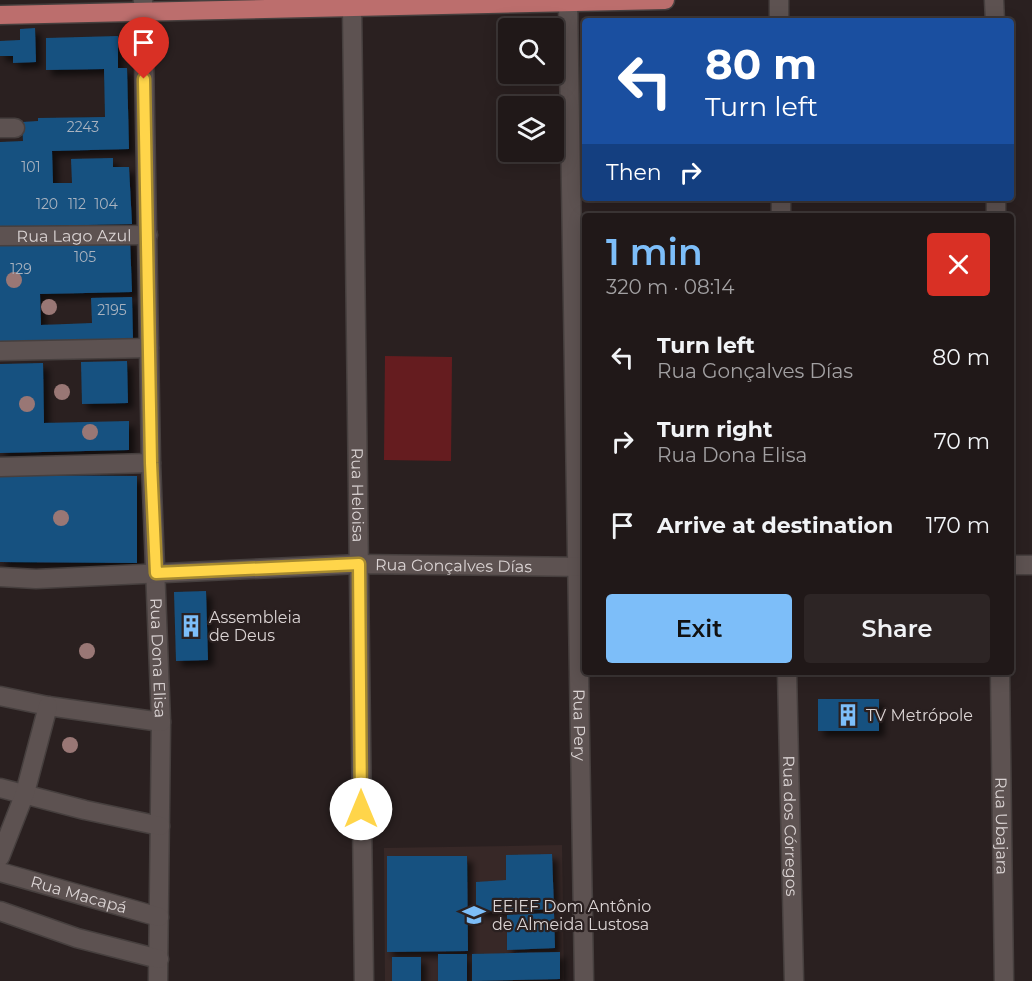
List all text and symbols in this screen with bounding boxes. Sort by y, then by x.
pin [118,17,169,79]
map controls [498,18,564,162]
button: search [498,18,564,84]
icon: arrive [127,26,160,59]
text: 80 m [705,38,817,90]
icon: left [606,42,684,120]
text: Turn left [705,90,818,123]
button: layers [498,96,564,162]
house number: 2243 [67,118,99,136]
icon: right [674,156,707,189]
house number: 101 [21,158,41,176]
text: Then [606,159,662,186]
house number: 120 [36,195,58,213]
house number: 112 [68,195,86,213]
house number: 104 [94,195,119,213]
street label: Rua Lago Azul [17,226,131,246]
text: 1 min [606,230,703,274]
button: close [927,233,990,296]
house number: 105 [74,248,96,266]
house number: 129 [10,260,32,278]
text: 320 m · 08:14 [606,275,734,299]
house number: 2195 [97,301,127,319]
text: Turn left [657,332,755,359]
icon: left [606,341,639,374]
text: 80 m [932,344,990,371]
text: Rua Gonçalves Días [657,359,853,383]
text: Turn right [657,416,772,443]
icon: right [606,425,639,458]
text: 70 m [934,428,990,455]
text: Rua Dona Elisa [657,443,807,467]
street label: Rua Heloisa [347,448,368,542]
icon: arrive [606,509,639,542]
text: Arrive at destination [657,512,893,539]
text: 170 m [926,512,990,539]
street label: Rua Gonçalves Días [375,555,532,576]
button: Exit [606,594,792,663]
button: Share [804,594,990,663]
street label: Rua Dona Elisa [146,597,170,718]
place label: Assembleia de Deus [209,608,301,645]
building icon: Assembleia de Deus [178,613,204,639]
street label: Rua Pery [569,689,589,761]
building icon: TV Metrópole [835,702,861,728]
place label: TV Metrópole [866,706,973,725]
street label: Rua dos Córregos [779,755,801,897]
position arrow [329,777,393,841]
street label: Rua Ubajara [991,777,1012,875]
street label: Rua Macapá [28,872,129,917]
place label: EEIEF Dom Antônio de Almeida Lustosa [492,897,651,934]
school or university icon: EEIEF Dom Antônio de Almeida Lustosa [461,902,487,928]

